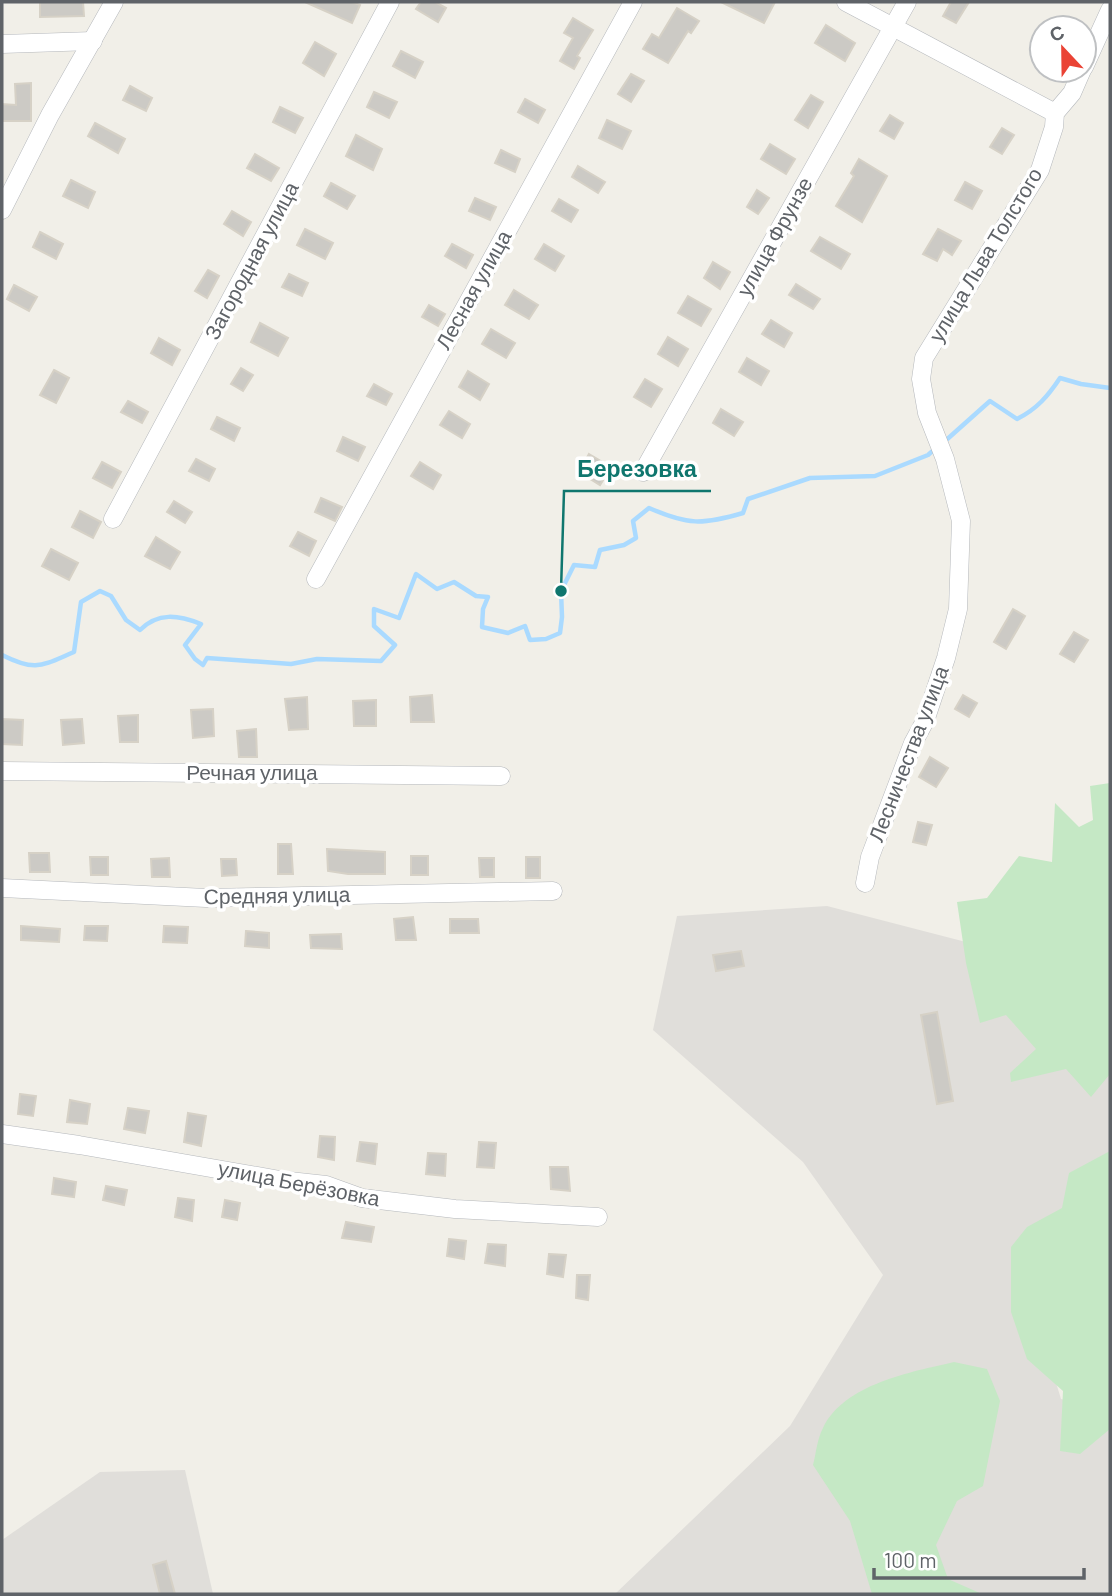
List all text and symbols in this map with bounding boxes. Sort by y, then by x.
north arrow [1028,14,1098,84]
text: С [1046,19,1067,46]
street label: улица Льва Толстого [923,163,1047,346]
street label: улица Фрунзе [731,172,817,300]
street label: Загородная улица [199,177,303,343]
street label: Лесная улица [430,225,516,353]
callout: Березовка [564,447,711,491]
text: Березовка [577,454,697,482]
street label: Лесничества улица [863,662,953,845]
street label: Речная улица [186,759,318,784]
street label: Средняя улица [203,881,351,908]
street label: улица Берёзовка [216,1155,383,1211]
scale bar [874,1536,1084,1580]
text: 100 m [884,1547,937,1572]

